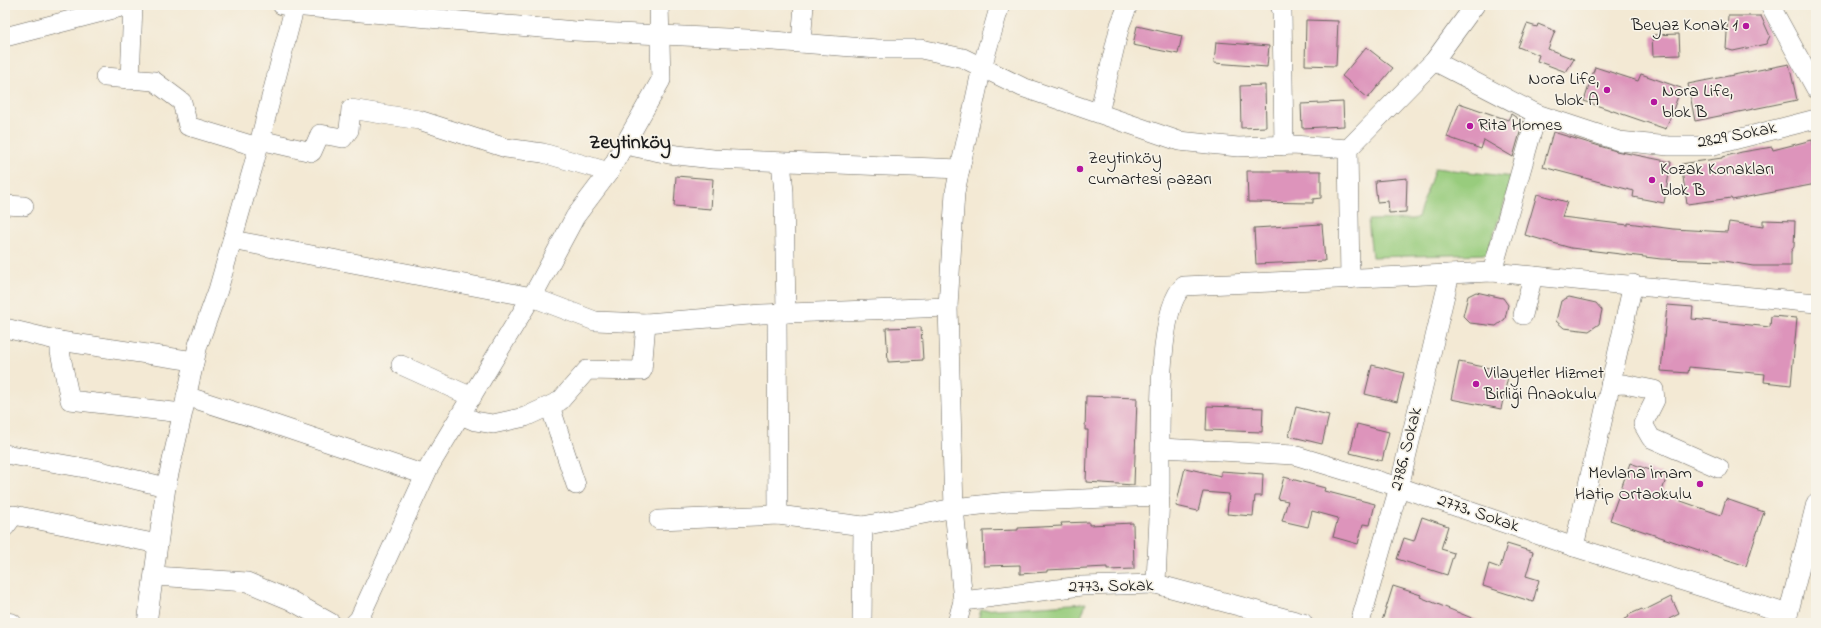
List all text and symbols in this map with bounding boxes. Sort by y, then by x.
place label: Beyaz Konak 1 [1630,13,1738,39]
marker: Beyaz Konak 1 [1741,21,1751,31]
place label: Nora Life, blok A [1528,67,1599,114]
place label: Nora Life, blok B [1662,79,1733,126]
marker: Nora Life, blok A [1602,85,1612,95]
marker: Nora Life, blok B [1649,97,1659,107]
place label: Rita Homes [1478,113,1562,139]
street label: 2829 Sokak [1695,116,1779,156]
marker: Rita Homes [1465,121,1475,131]
district label: Zeytinköy [589,129,671,159]
place label: Zeytinköy cumartesi pazarı [1088,146,1212,193]
place label: Kozak Konakları blok B [1660,157,1774,204]
marker: Zeytinköy cumartesi pazarı [1075,164,1085,174]
marker: Kozak Konakları blok B [1647,175,1657,185]
place label: Vilayetler Hizmet Birliği Anaokulu [1483,361,1604,409]
marker: Vilayetler Hizmet Birliği Anaokulu [1471,379,1481,389]
street label: 2786. Sokak [1384,404,1430,493]
place label: Mevlana İmam Hatip Ortaokulu [1575,461,1692,508]
marker: Mevlana İmam Hatip Ortaokulu [1695,479,1705,489]
street label: 2773. Sokak [1433,488,1523,540]
street label: 2773. Sokak [1068,573,1154,601]

